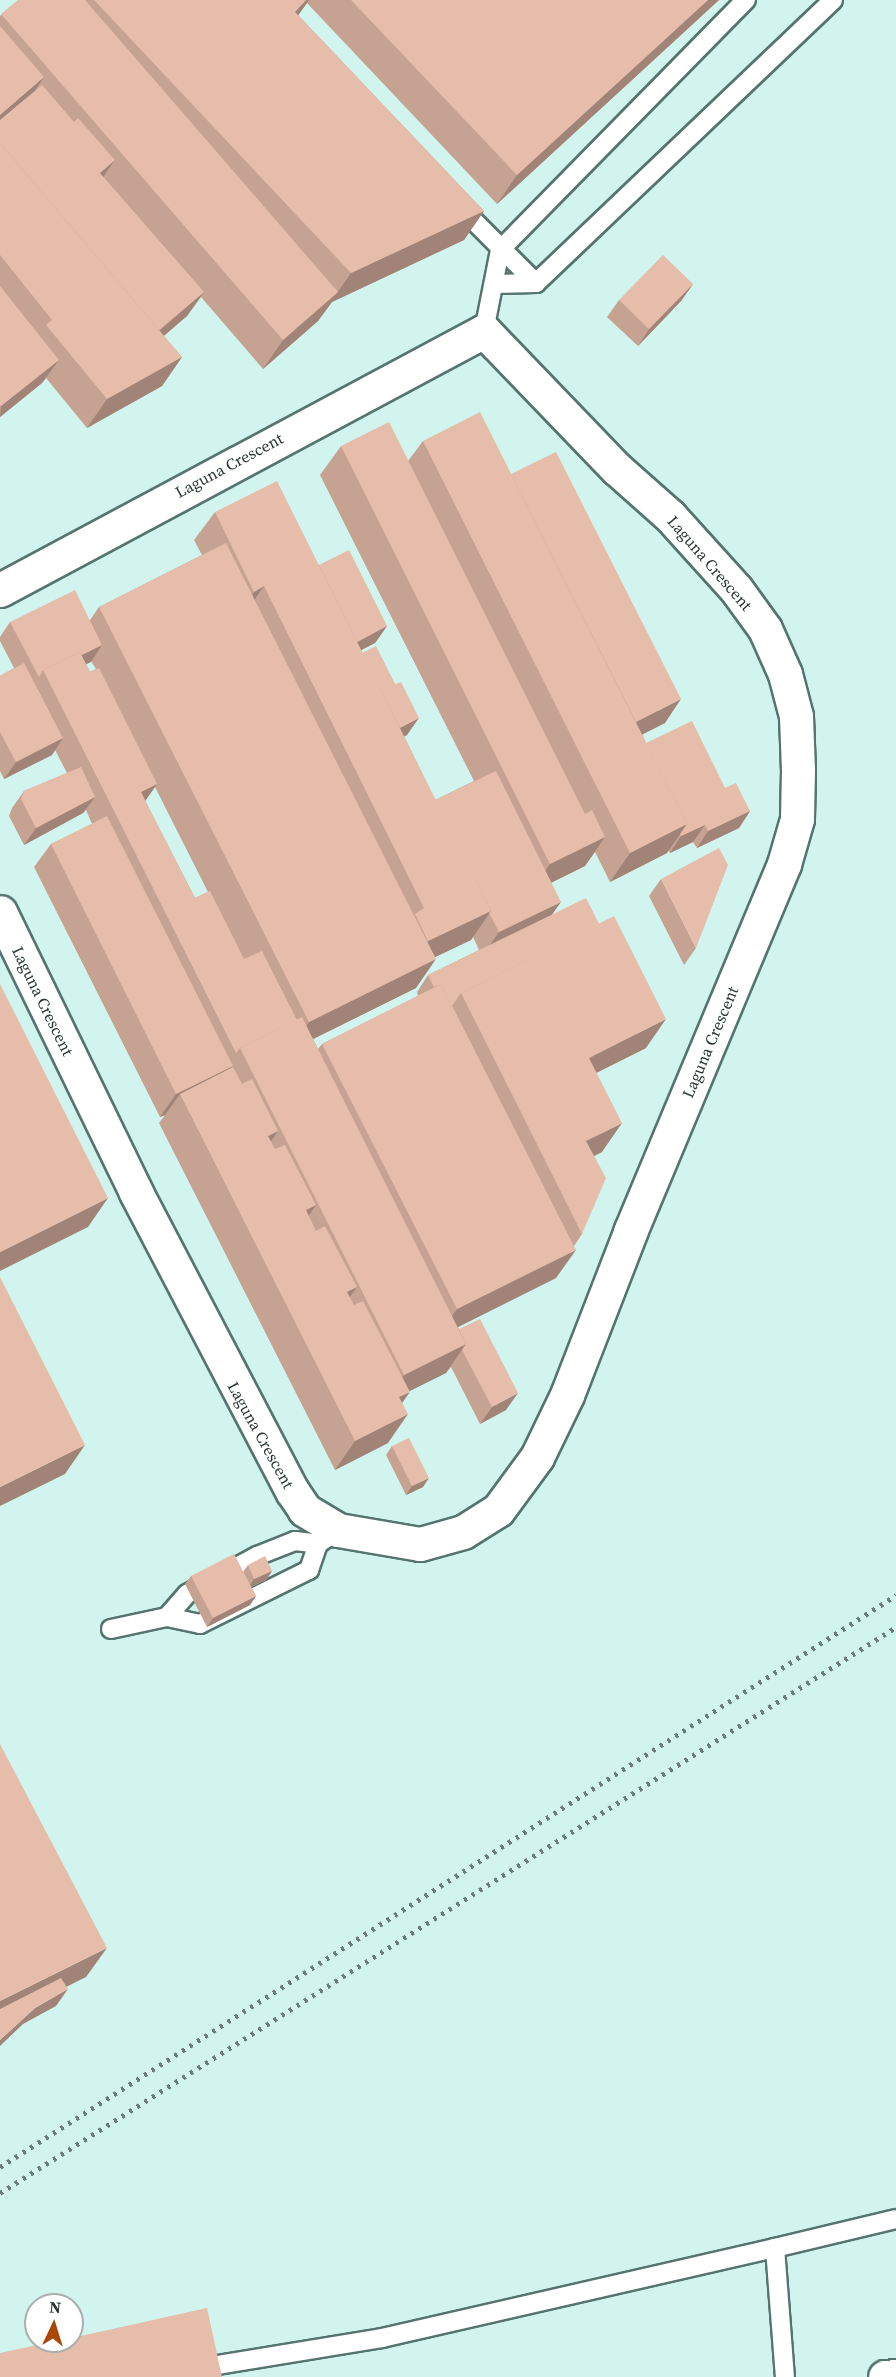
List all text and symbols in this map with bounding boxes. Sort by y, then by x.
street label: Laguna Crescent [172,429,286,501]
street label: Laguna Crescent [664,512,756,614]
street label: Laguna Crescent [8,943,78,1059]
street label: Laguna Crescent [678,983,742,1101]
street label: Laguna Crescent [224,1378,298,1492]
north arrow [24,2293,84,2353]
text: N [49,2296,62,2318]

